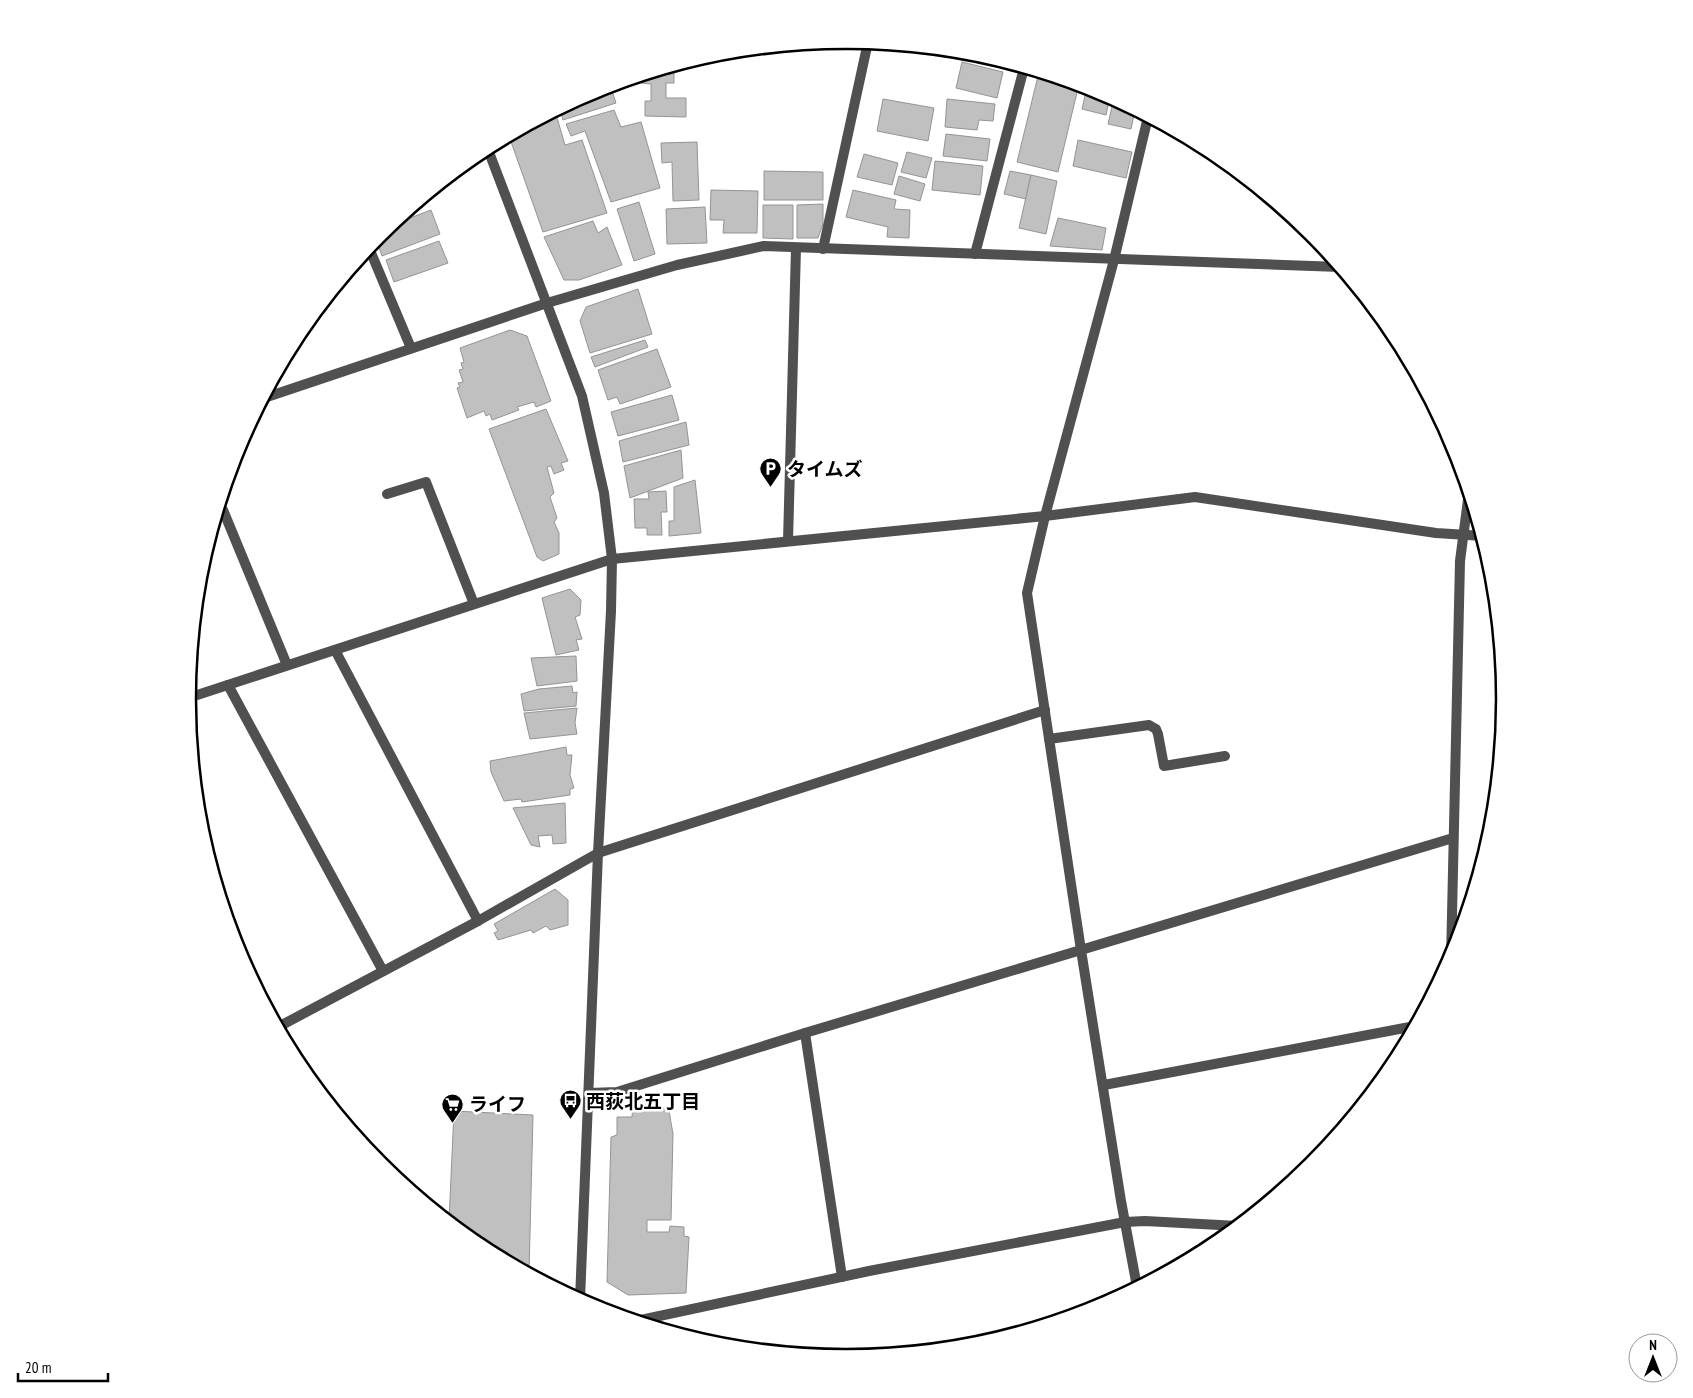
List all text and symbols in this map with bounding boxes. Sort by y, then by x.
parking icon: タイムズ [759,457,783,488]
place label: タイムズ [787,457,863,481]
bus stop icon: 西荻北五丁目 [558,1089,582,1120]
place label: 西荻北五丁目 [586,1089,700,1113]
supermarket icon: ライフ [441,1092,465,1123]
place label: ライフ [469,1092,526,1116]
north arrow [1628,1333,1678,1383]
text: N [1649,1336,1657,1354]
scale bar [18,1350,108,1382]
text: 20 m [25,1358,51,1377]

